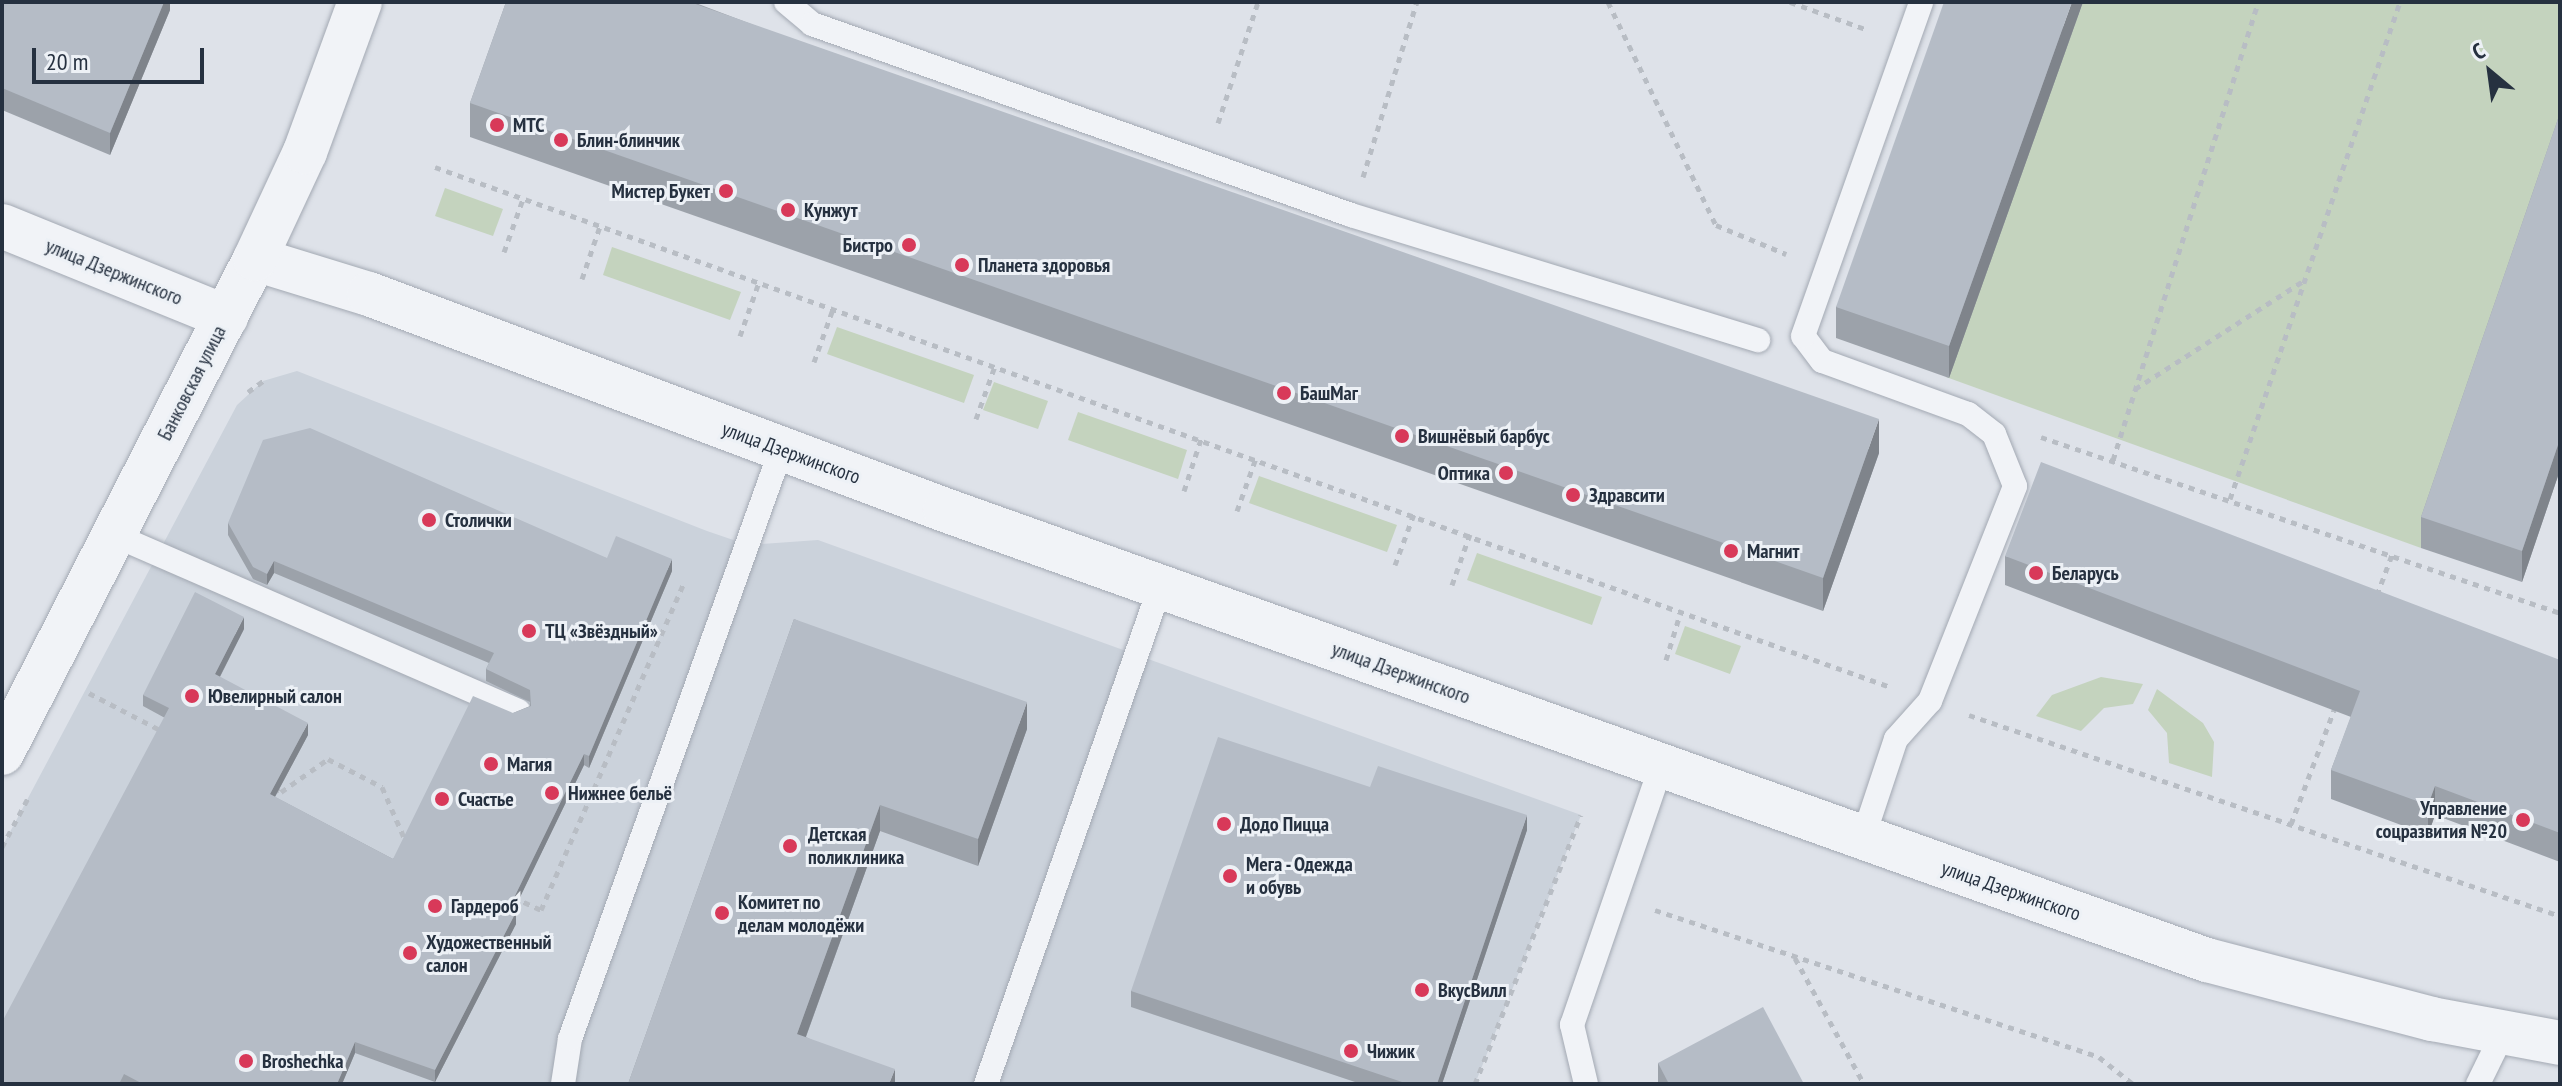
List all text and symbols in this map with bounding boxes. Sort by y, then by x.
scale bar [36,32,208,82]
north arrow [2450,32,2530,112]
text: С [2467,36,2490,66]
text: 20 m [46,46,88,77]
place label: МТС [513,113,544,137]
marker: МТС [488,116,506,134]
place label: Блин-блинчик [577,128,680,152]
marker: Блин-блинчик [552,131,570,149]
place label: Мистер Букет [611,179,710,203]
marker: Мистер Букет [717,182,735,200]
place label: Кунжут [804,198,858,222]
marker: Кунжут [779,201,797,219]
place label: Бистро [843,233,893,257]
street label: улица Дзержинского [42,234,186,310]
marker: Бистро [900,236,918,254]
place label: Планета здоровья [978,253,1110,277]
marker: Планета здоровья [953,256,971,274]
street label: Банковская улица [153,322,231,444]
place label: БашМаг [1300,381,1358,405]
marker: БашМаг [1275,384,1293,402]
street label: улица Дзержинского [718,417,864,489]
place label: Вишнёвый барбус [1418,424,1550,448]
marker: Вишнёвый барбус [1393,427,1411,445]
place label: Оптика [1438,461,1490,485]
marker: Оптика [1497,464,1515,482]
place label: Здравсити [1589,483,1665,507]
marker: Здравсити [1564,486,1582,504]
place label: Столички [445,508,512,532]
marker: Столички [420,511,438,529]
place label: Магнит [1747,539,1799,563]
marker: Магнит [1722,542,1740,560]
place label: Беларусь [2052,561,2119,585]
marker: Беларусь [2027,564,2045,582]
place label: ТЦ «Звёздный» [545,619,658,643]
marker: ТЦ «Звёздный» [520,622,538,640]
street label: улица Дзержинского [1328,637,1474,709]
place label: Ювелирный салон [208,684,342,708]
marker: Ювелирный салон [183,687,201,705]
place label: Магия [507,752,552,776]
marker: Магия [482,755,500,773]
place label: Нижнее бельё [568,781,672,805]
marker: Нижнее бельё [543,784,561,802]
place label: Счастье [458,787,514,811]
marker: Счастье [433,790,451,808]
place label: Управление соцразвития №20 [2376,796,2507,843]
marker: Управление соцразвития №20 [2514,811,2532,829]
place label: Додо Пицца [1240,812,1329,836]
marker: Додо Пицца [1215,815,1233,833]
place label: Детская поликлиника [808,822,904,869]
marker: Детская поликлиника [779,835,801,857]
place label: Мега - Одежда и обувь [1246,852,1355,899]
street label: улица Дзержинского [1938,856,2084,926]
marker: Мега - Одежда и обувь [1221,867,1239,885]
place label: Комитет по делам молодёжи [738,890,864,937]
place label: Гардероб [451,894,519,918]
marker: Гардероб [426,897,444,915]
marker: Комитет по делам молодёжи [713,904,731,922]
place label: Художественный салон [426,930,551,977]
marker: Художественный салон [401,944,419,962]
place label: ВкусВилл [1438,978,1507,1002]
marker: ВкусВилл [1413,981,1431,999]
place label: Чижик [1367,1039,1415,1063]
marker: Чижик [1342,1042,1360,1060]
place label: Broshechka [262,1049,344,1073]
marker: Broshechka [237,1052,255,1070]

